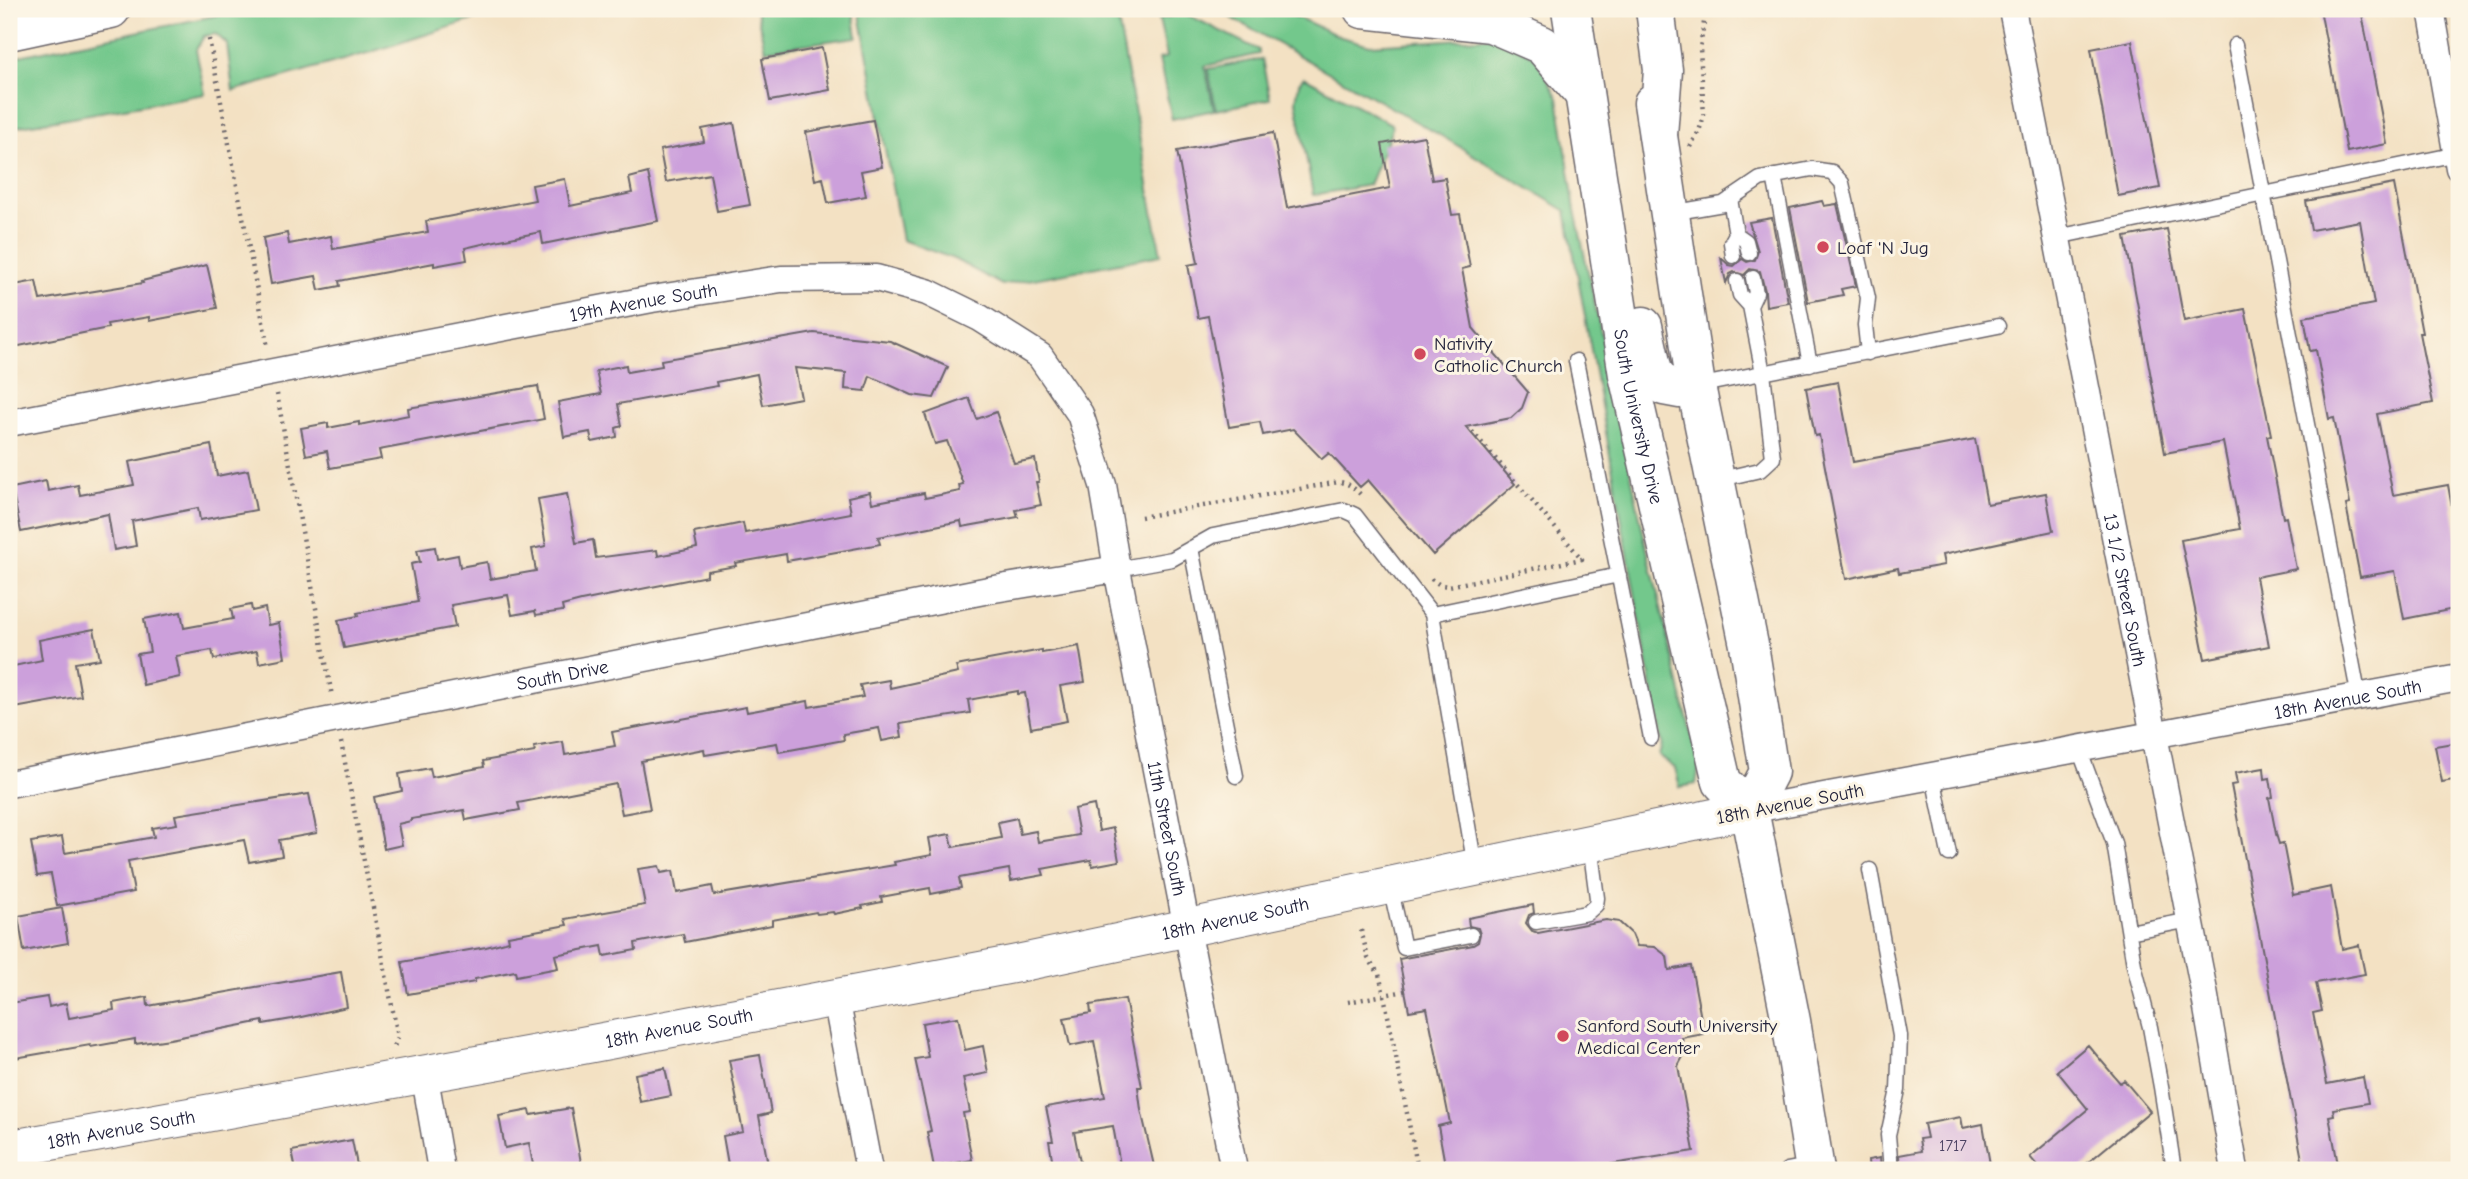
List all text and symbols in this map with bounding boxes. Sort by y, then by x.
place label: Loaf 'N Jug [1837,237,1929,259]
marker: Loaf 'N Jug [1815,239,1831,255]
street label: 19th Avenue South [568,279,719,327]
street label: South University Drive [1609,327,1667,506]
place label: Nativity Catholic Church [1434,333,1563,377]
marker: Nativity Catholic Church [1412,346,1428,362]
street label: 13 1/2 Street South [2099,512,2150,669]
street label: South Drive [515,656,610,695]
street label: 18th Avenue South [2272,675,2423,724]
street label: 11th Street South [1143,759,1190,898]
street label: 18th Avenue South [1715,779,1866,829]
street label: 18th Avenue South [1160,893,1311,945]
street label: 18th Avenue South [604,1004,755,1053]
place label: Sanford South University Medical Center [1577,1015,1778,1059]
marker: Sanford South University Medical Center [1555,1028,1571,1044]
street label: 18th Avenue South [46,1106,197,1154]
house number: 1717 [1939,1137,1967,1155]

